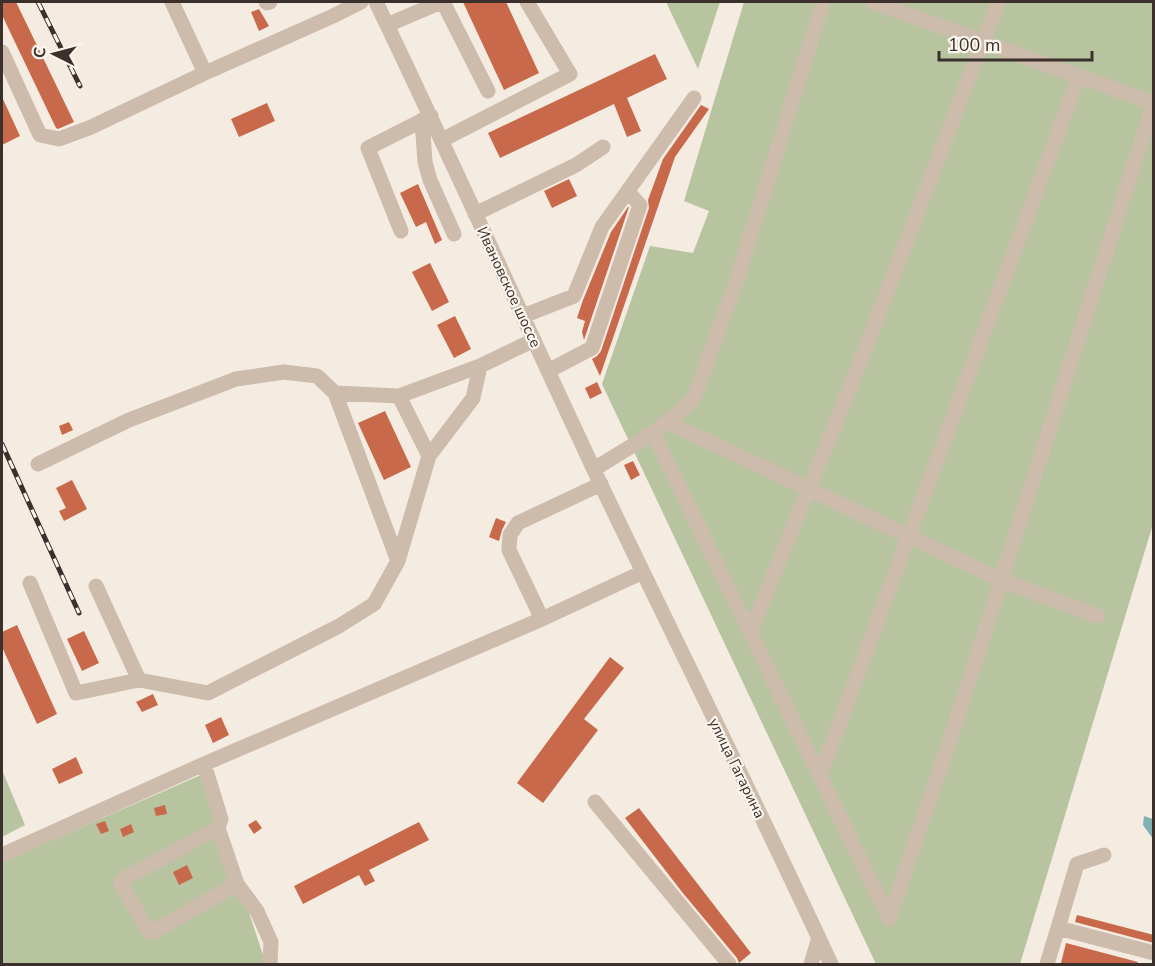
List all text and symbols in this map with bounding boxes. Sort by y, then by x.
north arrow [24,24,84,84]
scale bar [939,24,1092,62]
text: 100 m [948,33,1000,57]
text: С [29,46,52,59]
street label: Ивановское шоссе [472,223,546,351]
street label: улица Гагарина [704,715,770,821]

